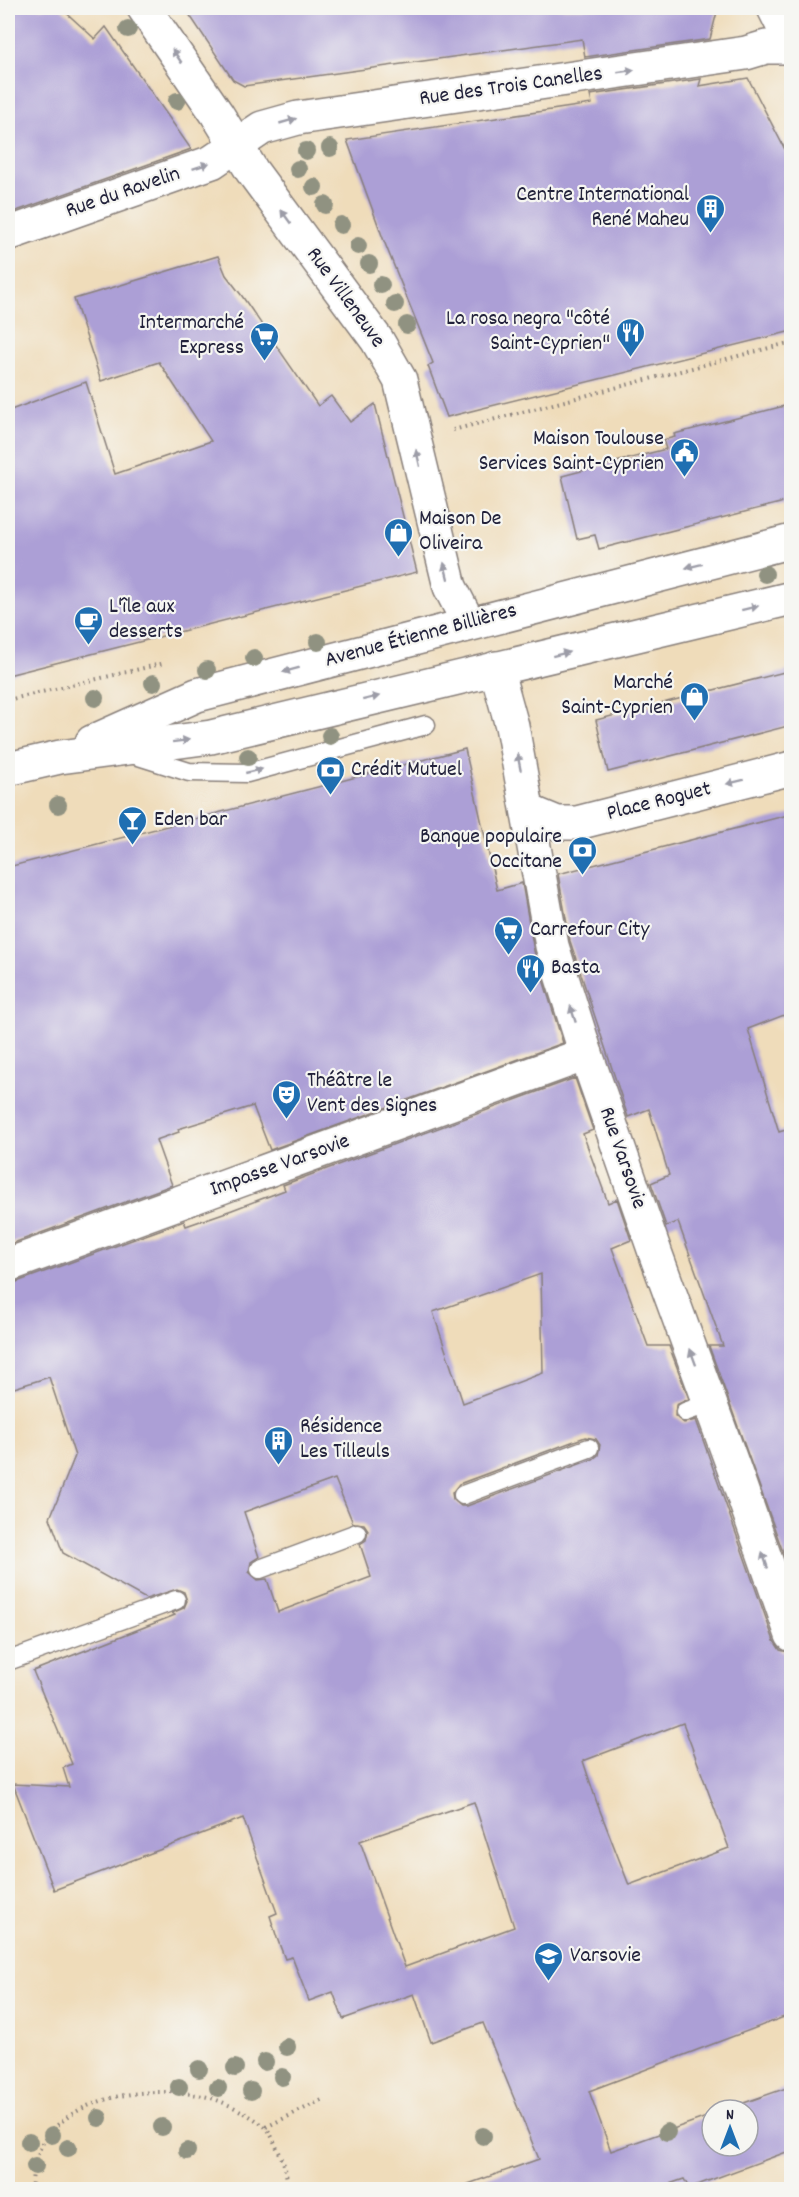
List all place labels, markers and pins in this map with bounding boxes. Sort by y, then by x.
place label: Centre International René Maheu [516,180,689,236]
building icon: Centre International René Maheu [694,192,726,234]
place label: La rosa negra "côté Saint-Cyprien" [446,304,610,360]
place label: Intermarché Express [139,308,244,364]
restaurant icon: La rosa negra "côté Saint-Cyprien" [615,316,647,358]
supermarket icon: Intermarché Express [249,320,281,362]
place label: Maison Toulouse Services Saint-Cyprien [479,424,664,480]
public building icon: Maison Toulouse Services Saint-Cyprien [669,436,701,478]
place label: Maison De Oliveira [419,504,502,560]
shop icon: Maison De Oliveira [382,516,414,558]
place label: L'île aux desserts [109,592,183,648]
cafe icon: L'île aux desserts [72,604,104,646]
place label: Marché Saint-Cyprien [561,668,673,724]
shop icon: Marché Saint-Cyprien [678,680,710,722]
bank icon: Crédit Mutuel [314,754,346,796]
place label: Crédit Mutuel [351,755,462,786]
bar icon: Eden bar [117,804,149,846]
place label: Eden bar [154,805,228,836]
place label: Banque populaire Occitane [420,822,562,878]
bank icon: Banque populaire Occitane [567,834,599,876]
supermarket icon: Carrefour City [493,914,525,956]
place label: Carrefour City [530,915,650,946]
restaurant icon: Basta [514,952,546,994]
place label: Basta [551,953,600,984]
place label: Théâtre le Vent des Signes [307,1066,437,1122]
theatre icon: Théâtre le Vent des Signes [270,1078,302,1120]
place label: Résidence Les Tilleuls [300,1412,390,1468]
building icon: Résidence Les Tilleuls [263,1424,295,1466]
school or university icon: Varsovie [533,1940,565,1982]
place label: Varsovie [570,1941,641,1972]

